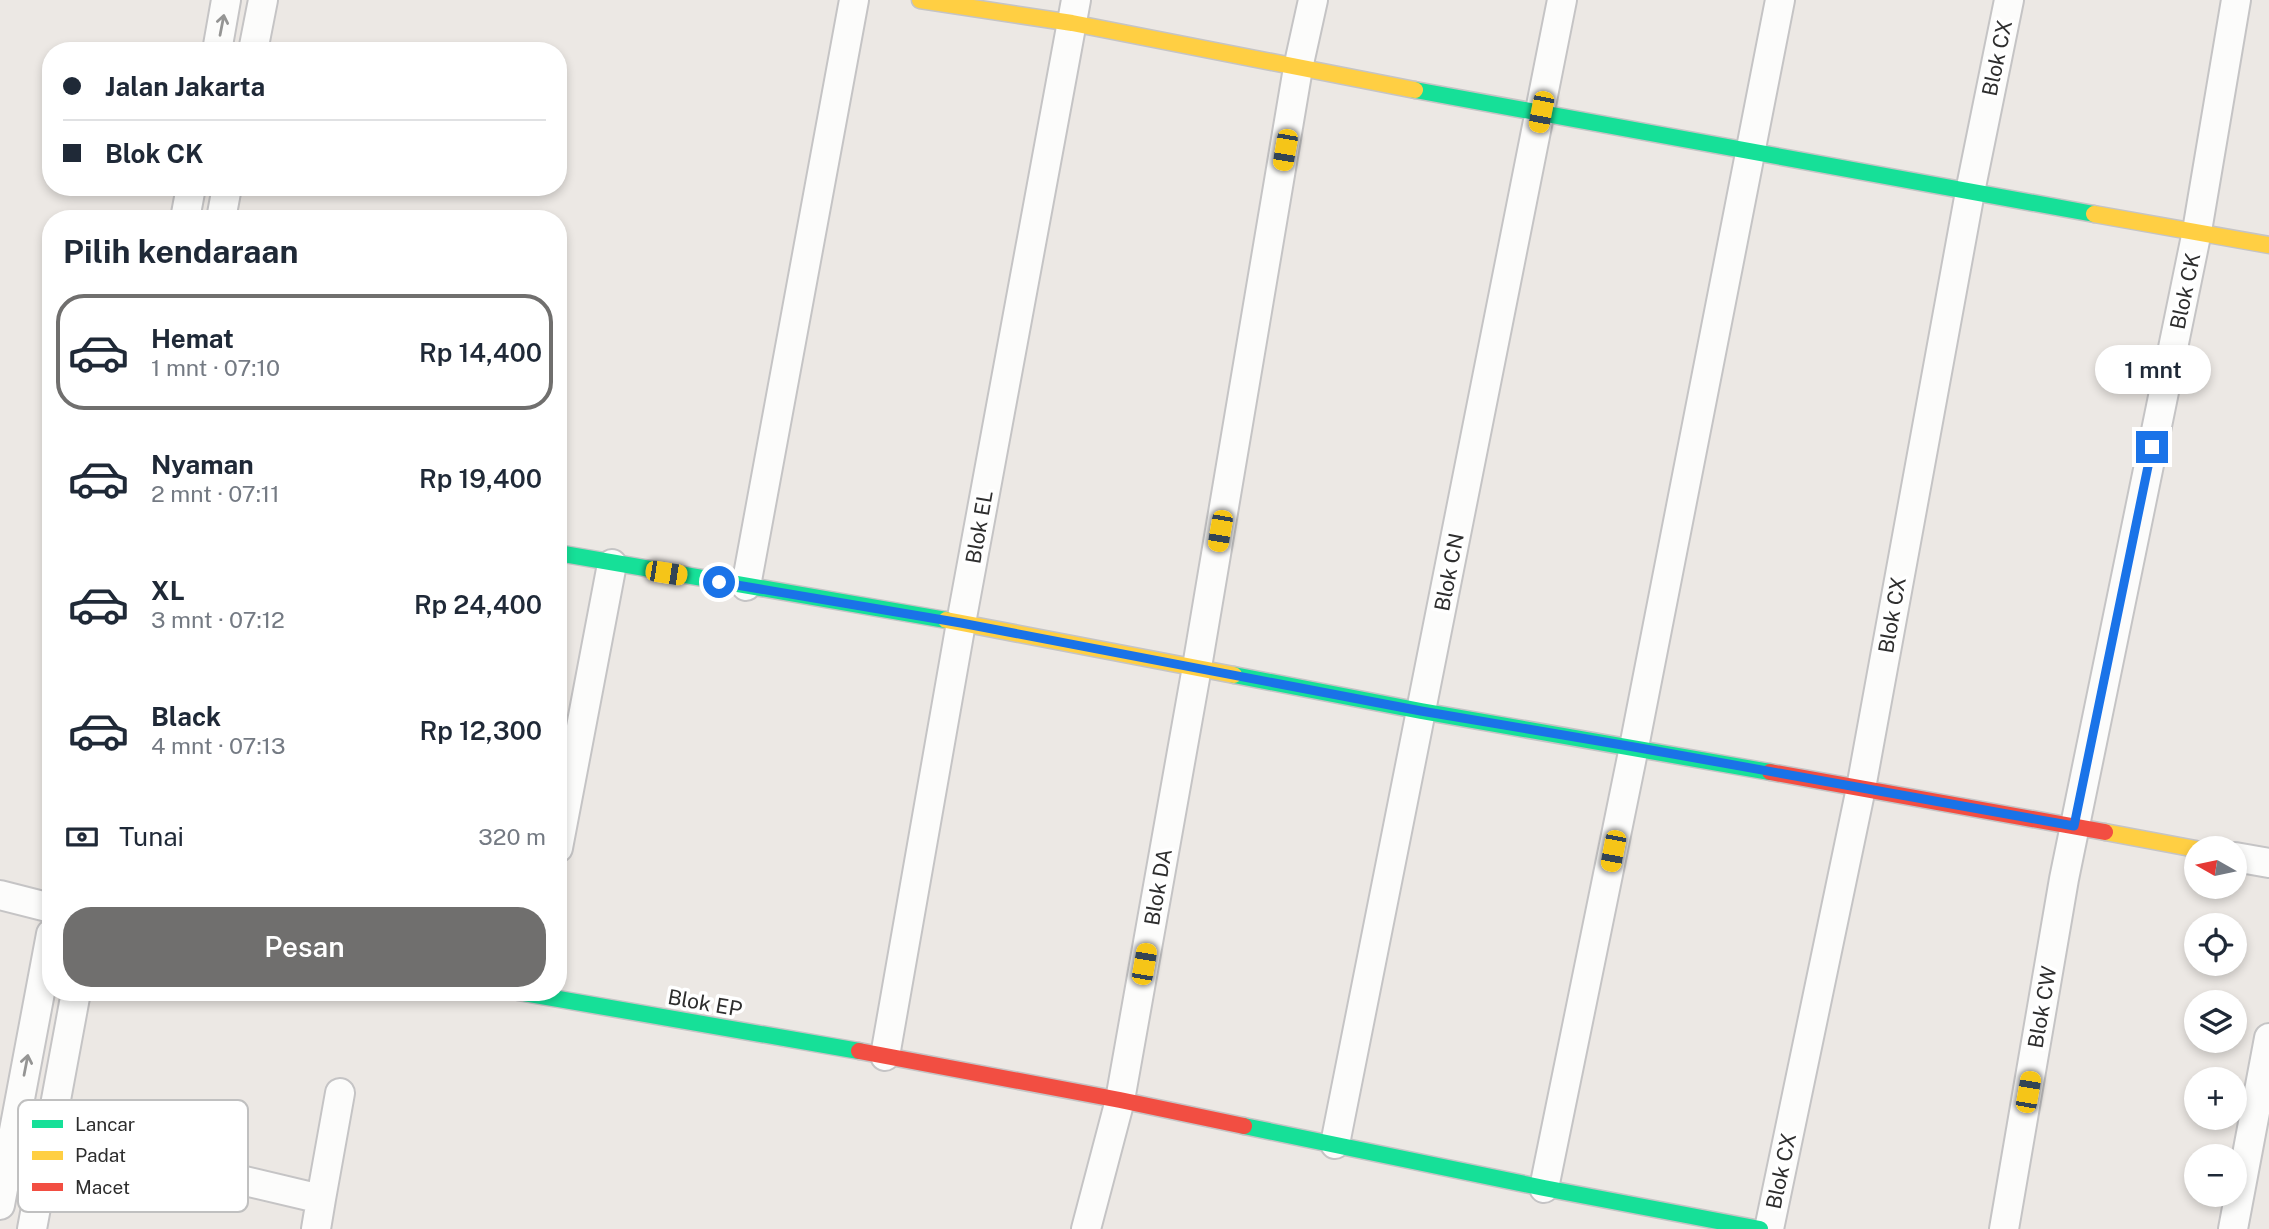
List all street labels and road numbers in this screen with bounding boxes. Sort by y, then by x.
street label: Blok CX [1977,18,2017,98]
street label: Blok CK [2165,251,2205,331]
street label: Blok EL [960,488,998,566]
street label: Blok CN [1429,531,1469,613]
street label: Blok CX [1873,575,1911,655]
street label: Blok DA [1139,847,1177,927]
street label: Blok CW [2022,964,2062,1050]
street label: Blok EP [666,984,744,1022]
street label: Blok CX [1761,1131,1801,1211]

